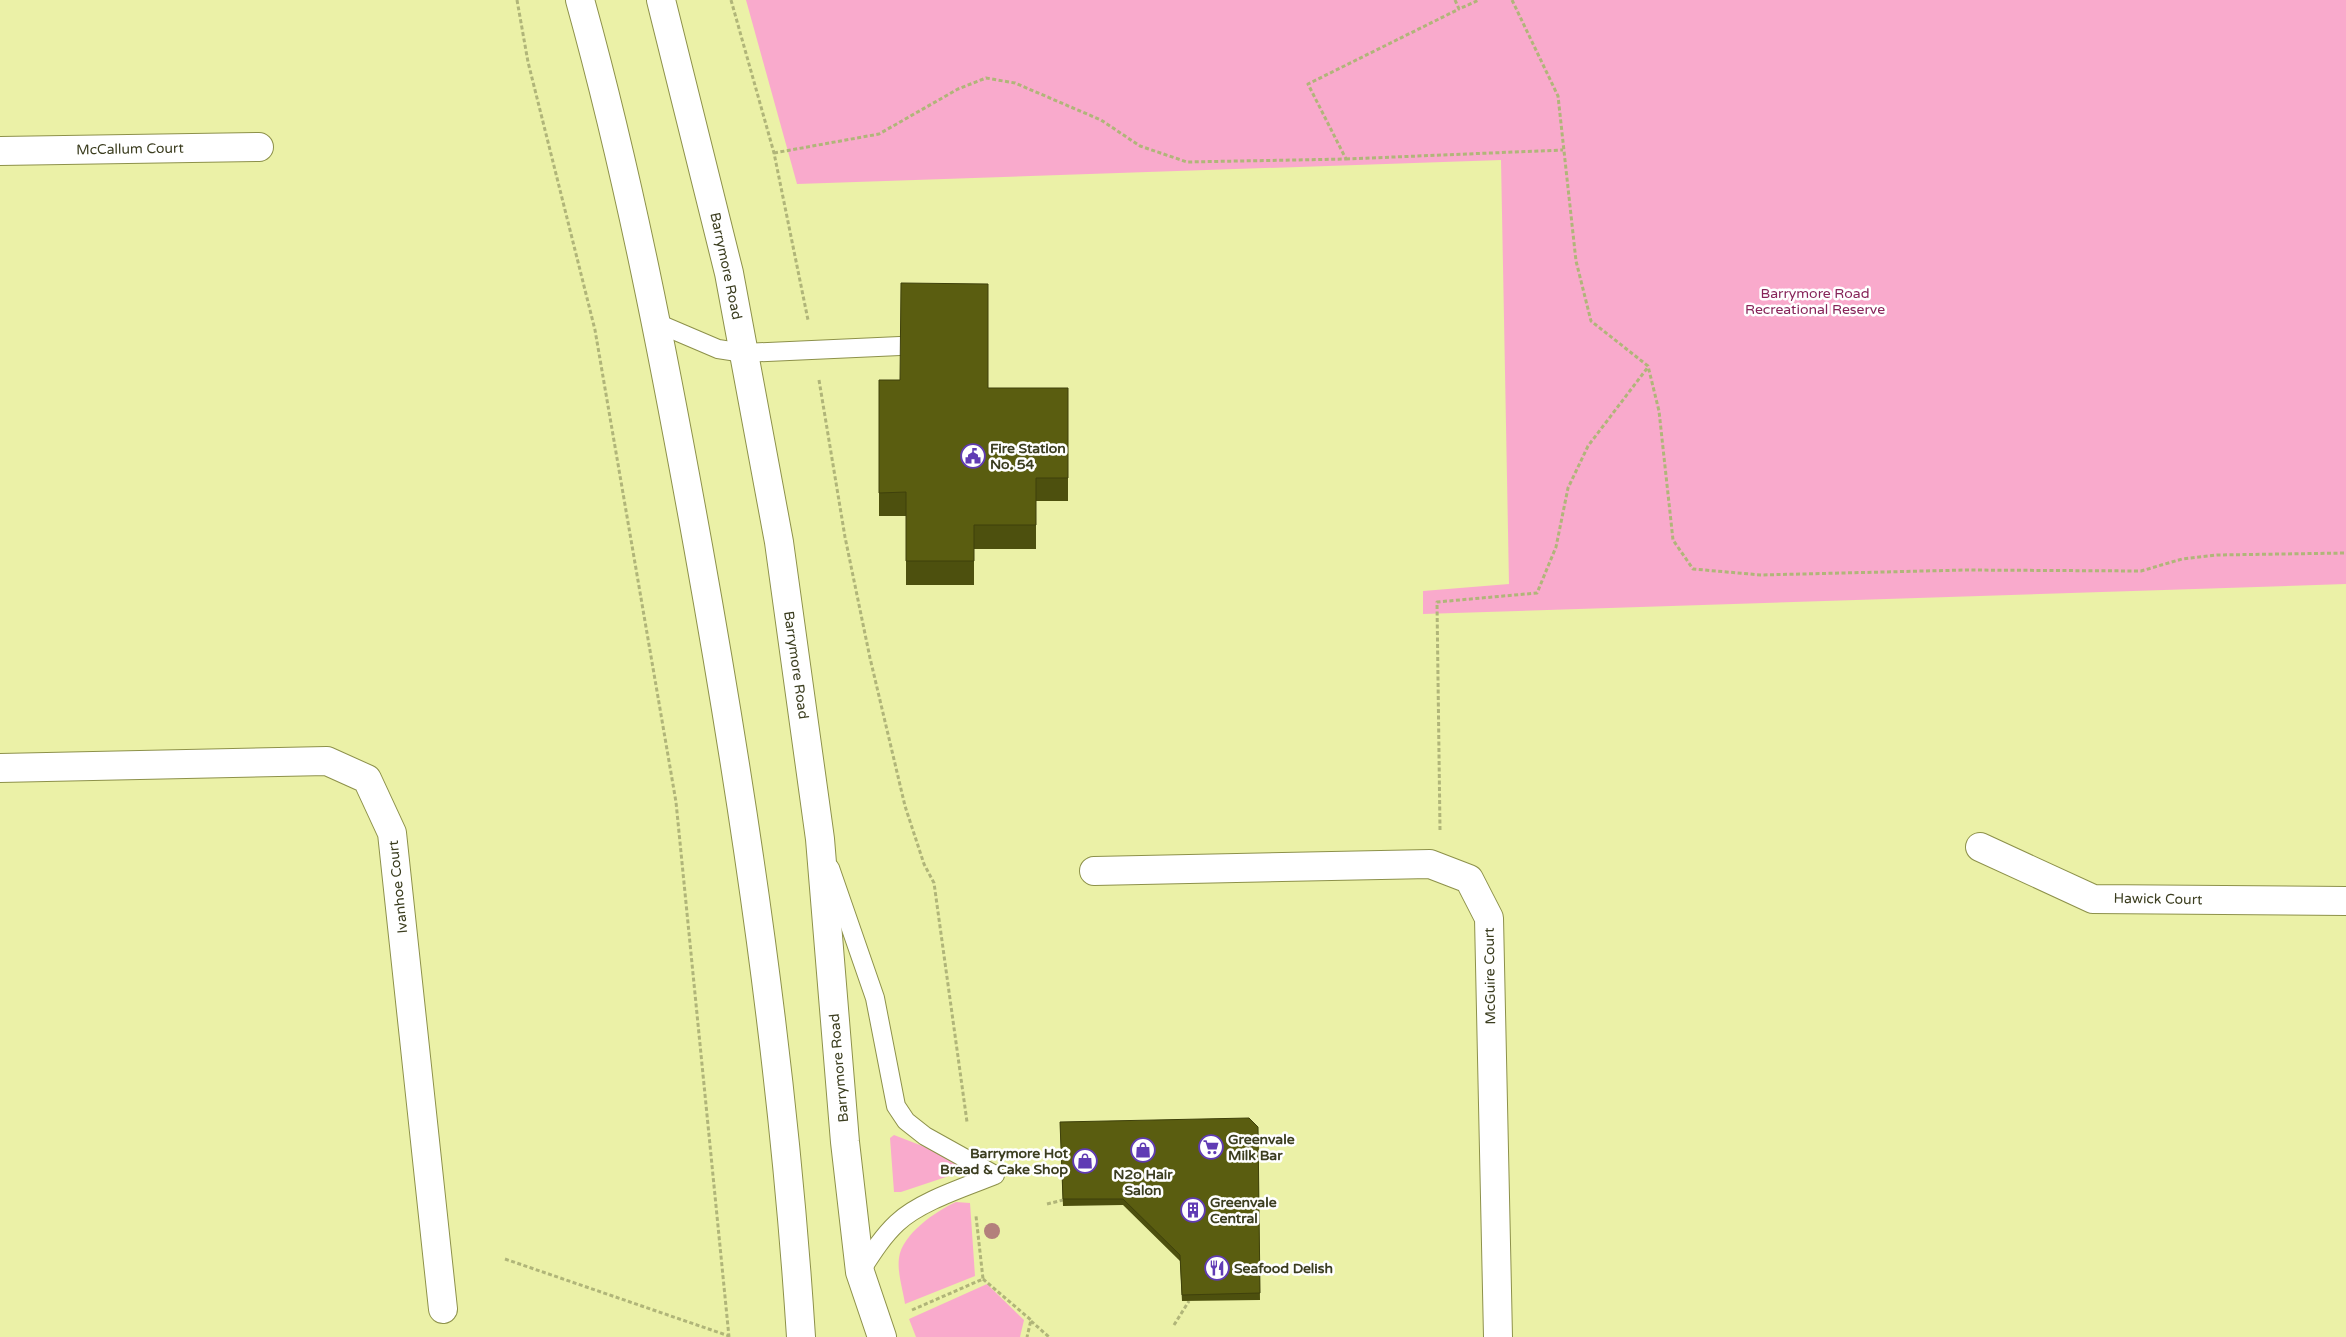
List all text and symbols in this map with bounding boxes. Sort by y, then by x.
street label: McCallum Court [76,140,185,158]
street label: Barrymore Road [706,211,746,321]
park label: Barrymore Road Recreational Reserve [1745,285,1885,318]
place label: Fire Station No. 54 [990,440,1066,473]
public building icon: Fire Station No. 54 [960,443,986,469]
street label: Barrymore Road [780,610,812,720]
street label: Ivanhoe Court [385,839,411,934]
street label: Hawick Court [2113,890,2203,908]
street label: McGuire Court [1481,927,1499,1025]
street label: Barrymore Road [826,1013,852,1123]
place label: Greenvale Milk Bar [1228,1131,1295,1164]
supermarket icon: Greenvale Milk Bar [1198,1134,1224,1160]
shop icon: N2o Hair Salon [1130,1137,1156,1163]
place label: Barrymore Hot Bread & Cake Shop [940,1145,1069,1178]
shop icon: Barrymore Hot Bread & Cake Shop [1072,1148,1098,1174]
place label: N2o Hair Salon [1113,1166,1173,1199]
place label: Greenvale Central [1210,1194,1277,1227]
building icon: Greenvale Central [1180,1197,1206,1223]
restaurant icon: Seafood Delish [1204,1255,1230,1281]
place label: Seafood Delish [1234,1260,1333,1277]

